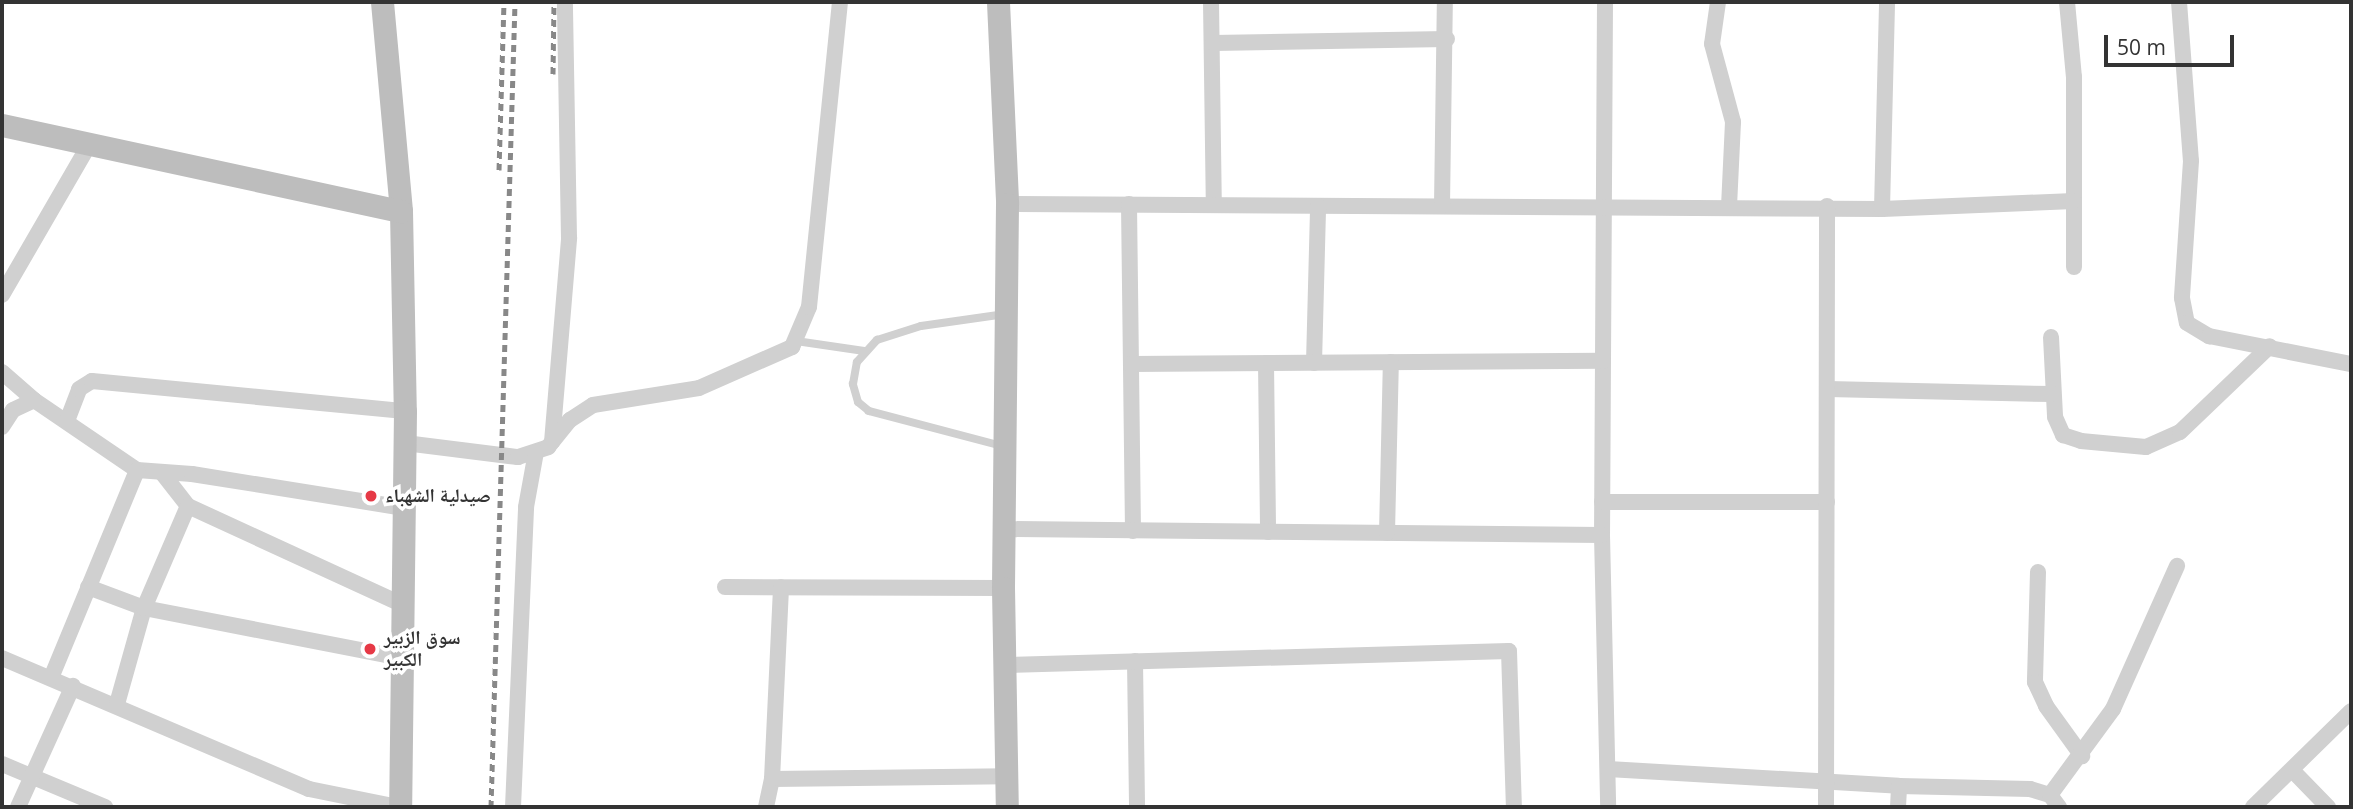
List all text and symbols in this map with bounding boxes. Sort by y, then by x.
scale bar [2108,21,2238,65]
text: 50 m [2117,33,2166,61]
place label: صيدلية الشهباء [385,485,491,507]
marker: صيدلية الشهباء [363,488,379,504]
place label: سوق الزبير الكبير [384,627,460,671]
marker: سوق الزبير الكبير [362,641,378,657]

